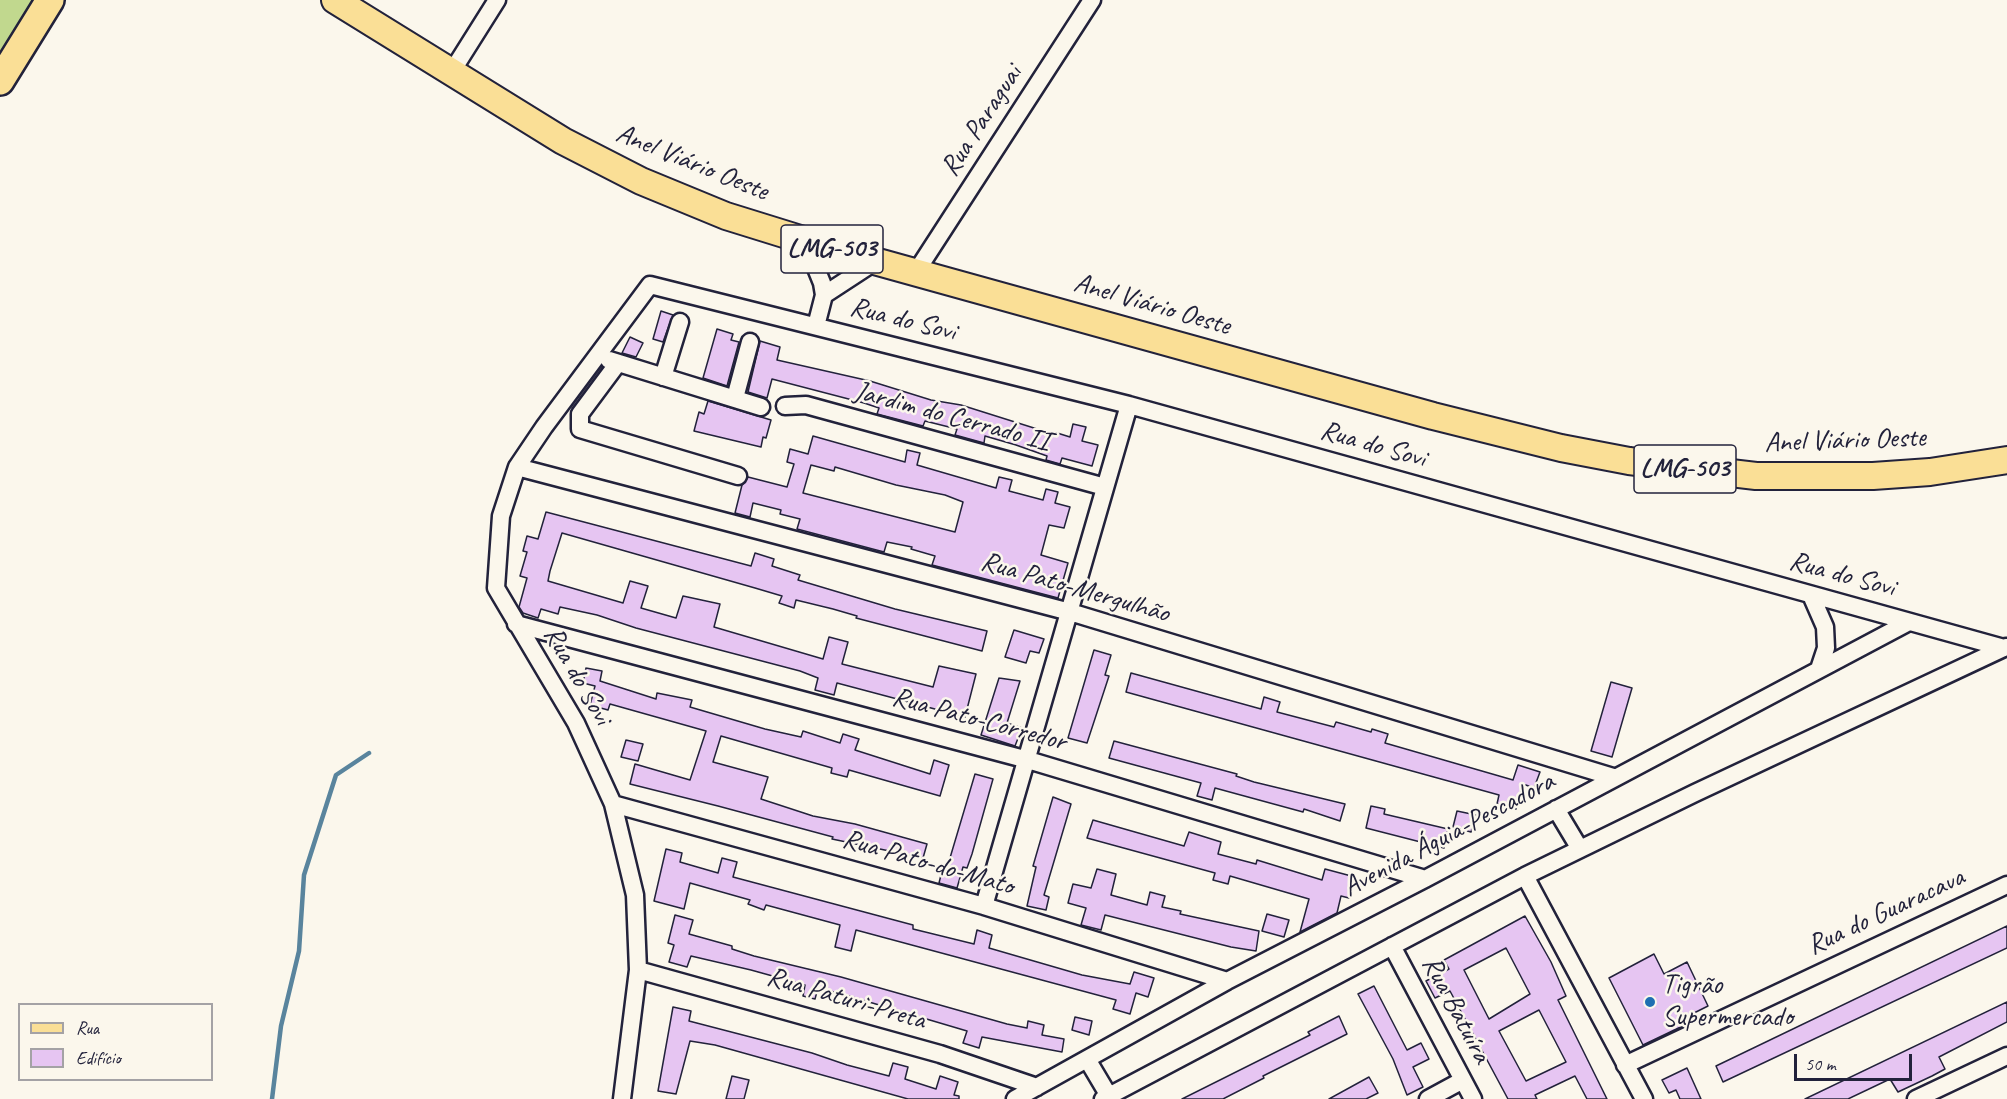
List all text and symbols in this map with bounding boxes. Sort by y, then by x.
street label: Rua Paraguai [934,59,1030,183]
street label: Anel Viário Oeste [611,117,773,209]
road number: LMG-503 [781,225,883,273]
street label: Anel Viário Oeste [1070,267,1234,343]
street label: Rua do Sovi [847,291,959,349]
street label: Jardim do Cerrado II [850,375,1054,459]
street label: Rua do Sovi [1316,414,1430,476]
street label: Anel Viário Oeste [1764,421,1926,461]
road number: LMG-503 [1634,445,1736,493]
street label: Rua Pato-Mergulhão [977,545,1173,631]
street label: Rua do Sovi [1785,545,1899,605]
street label: Rua do Sovi [535,621,619,731]
street label: Rua Pato-Corredor [889,681,1069,759]
street label: Avenida Águia-Pescadora [1337,765,1561,905]
street label: Rua Pato-do-Mato [839,823,1017,903]
street label: Rua do Guaracava [1802,861,1970,963]
street label: Rua Batuíra [1414,951,1498,1069]
street label: Rua Paturi-Preta [763,960,929,1038]
place label: Tigrão Supermercado [1662,969,1793,1035]
marker: Tigrão Supermercado [1643,995,1657,1009]
legend [18,1003,213,1081]
text: Rua [76,1017,99,1039]
scale bar [1797,1042,1916,1080]
text: Edifício [76,1047,121,1069]
text: 50 m [1805,1053,1836,1075]

